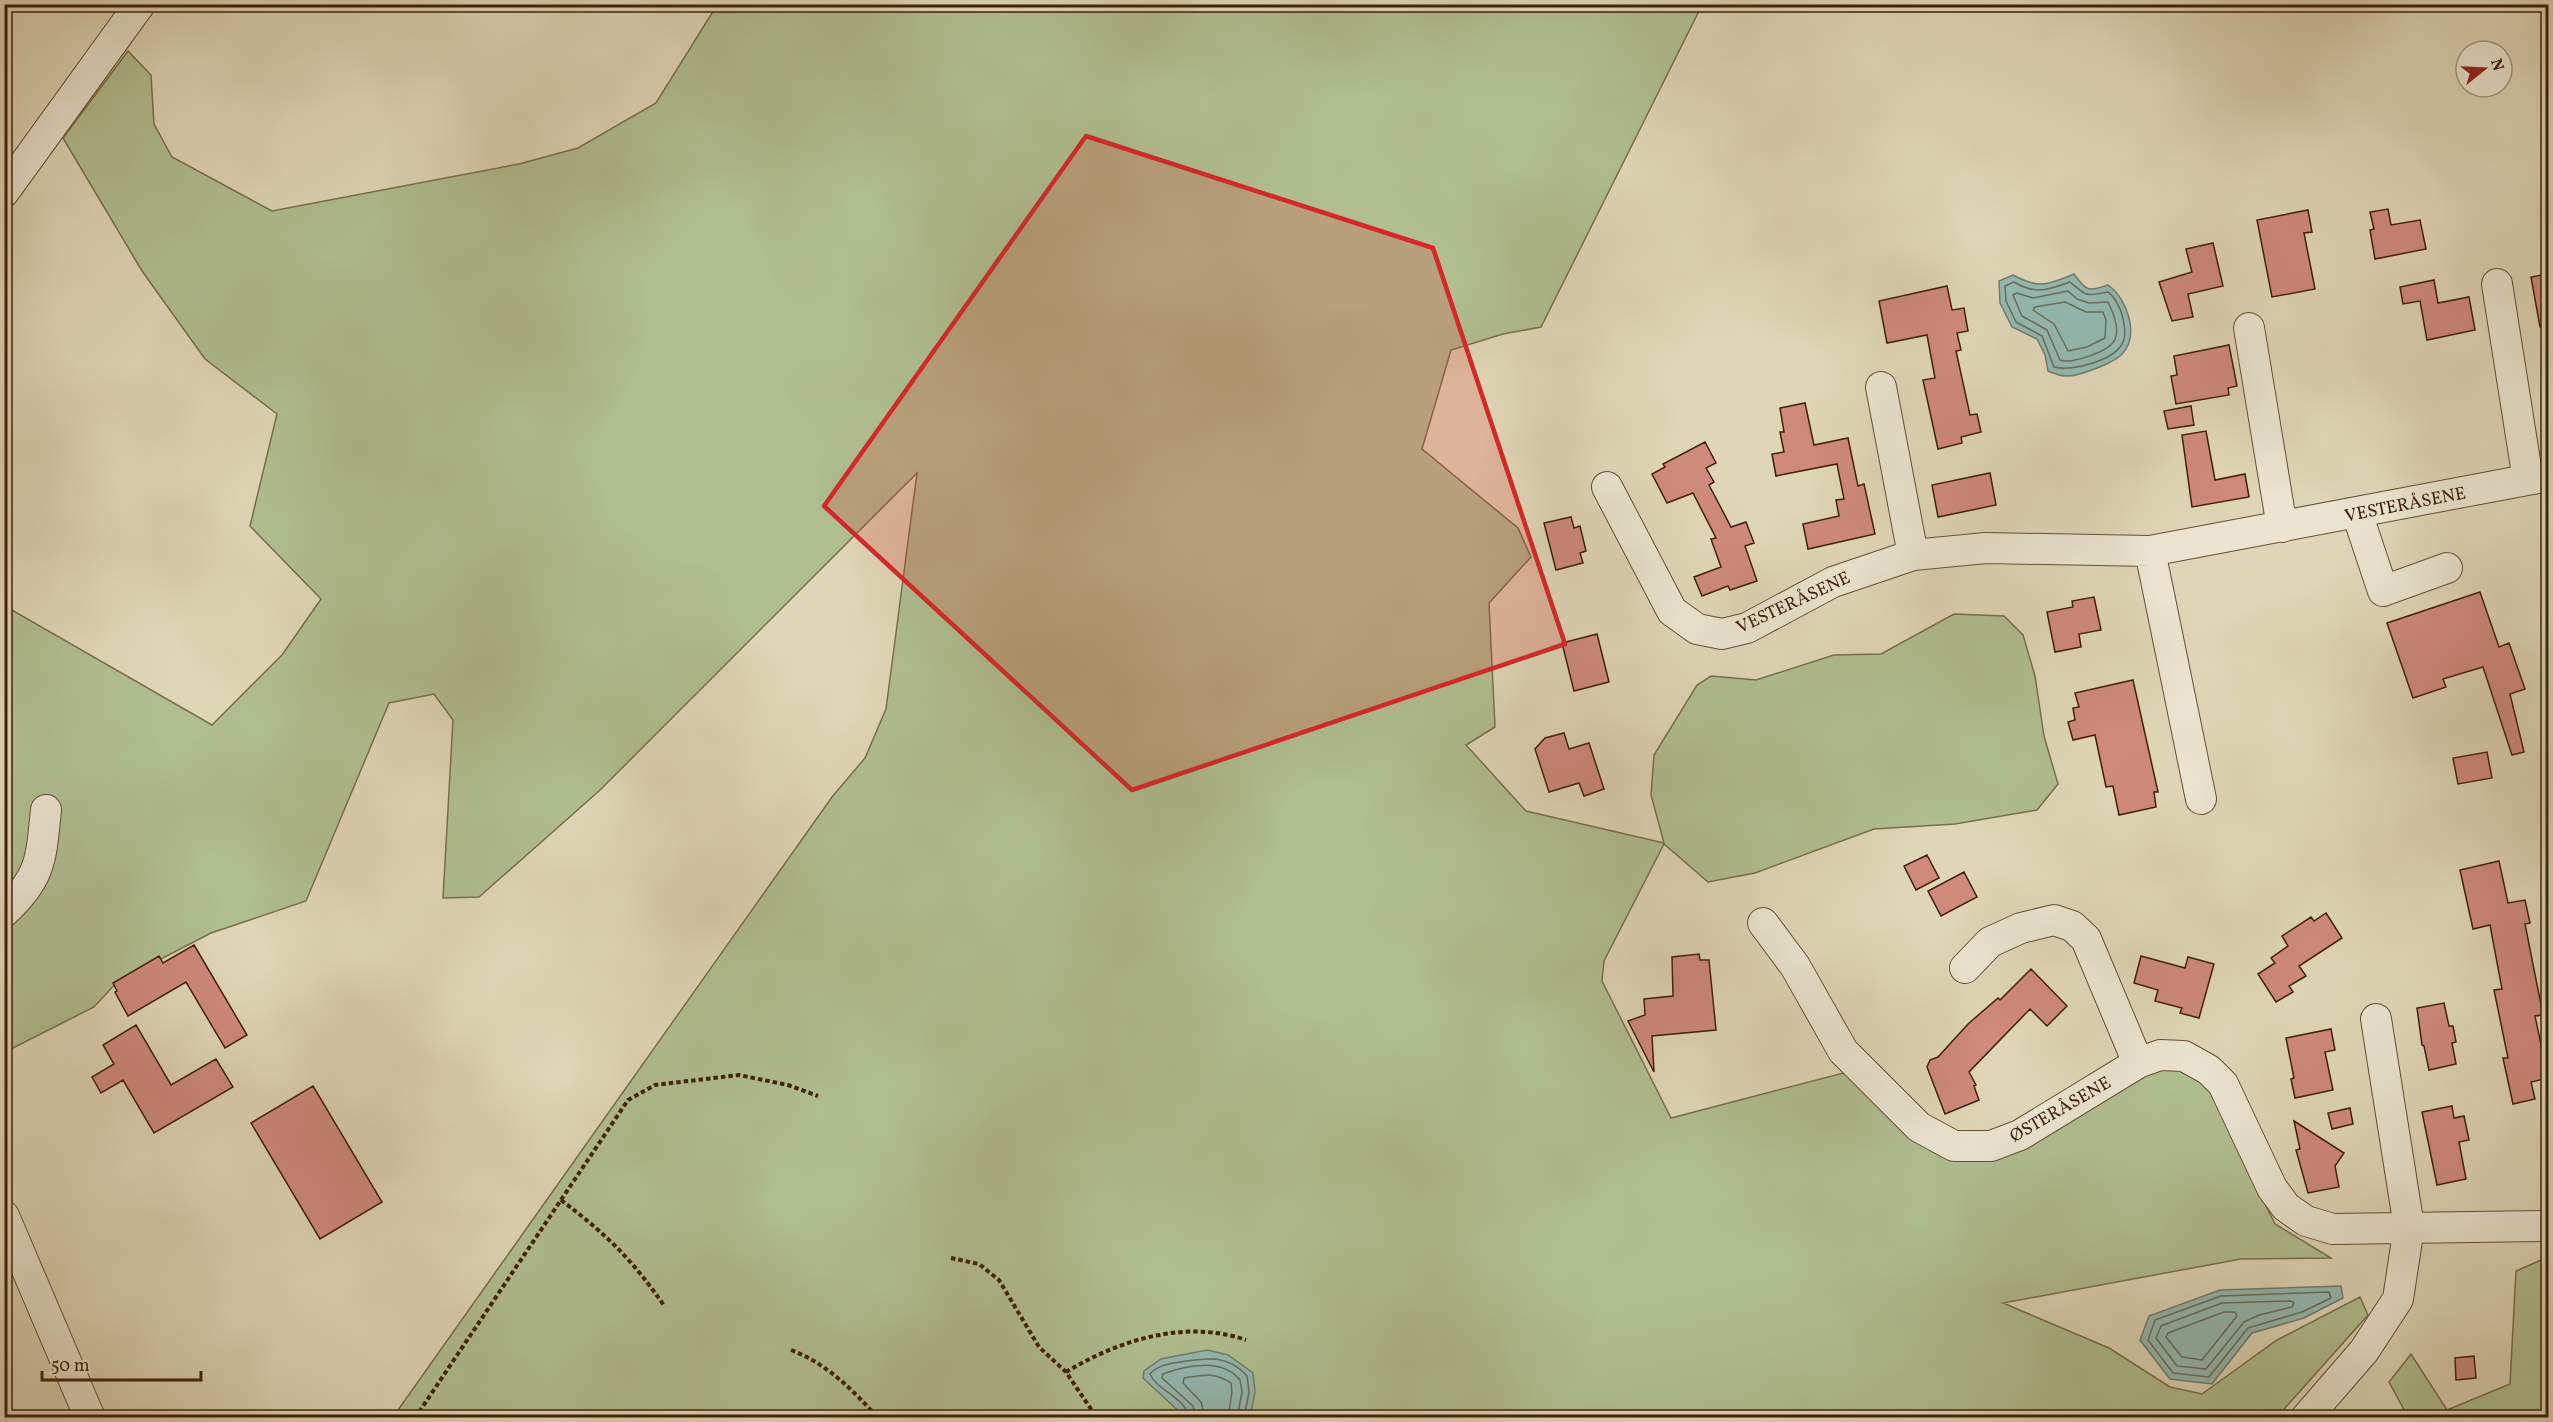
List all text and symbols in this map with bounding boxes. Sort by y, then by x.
north arrow [2454,39,2514,99]
text: N [2484,56,2509,74]
street label: VESTERÅSENE [2342,481,2468,529]
street label: VESTERÅSENE [1733,566,1855,641]
street label: ØSTERÅSENE [2005,1071,2116,1149]
scale bar [42,1344,201,1382]
text: 50 m [51,1354,90,1379]

